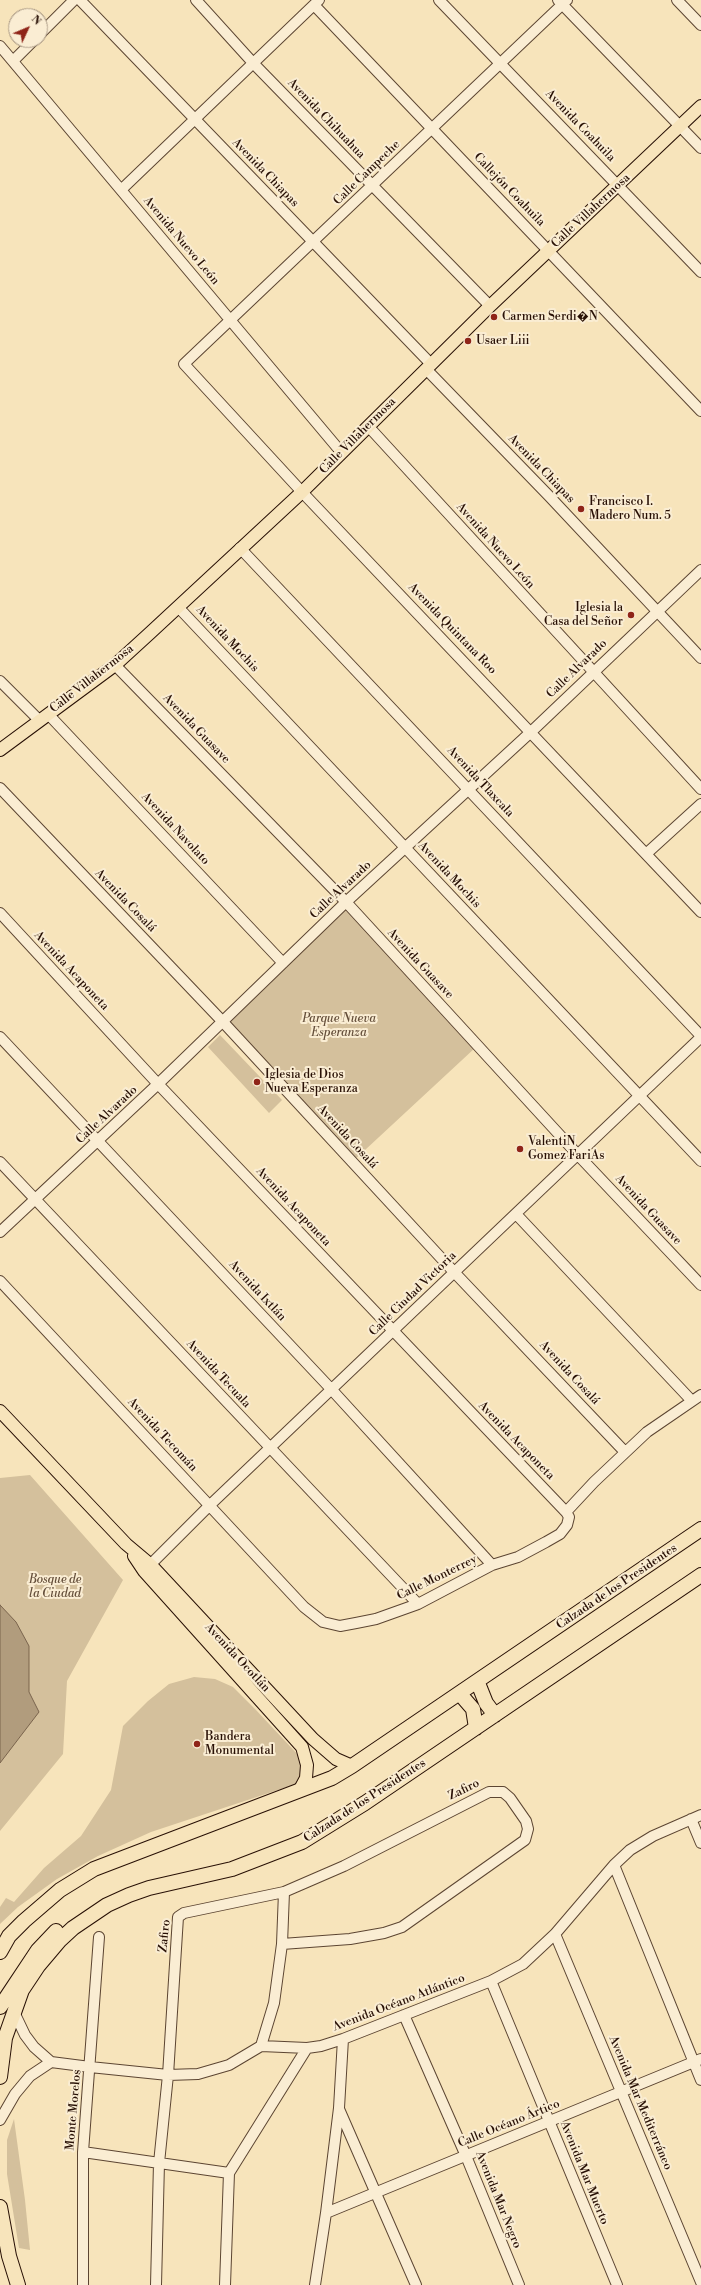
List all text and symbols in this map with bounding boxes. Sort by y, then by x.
north arrow [8,8,48,48]
text: N [28,12,44,28]
street label: Avenida Chihuahua [284,76,368,162]
street label: Avenida Coahuila [542,87,618,165]
street label: Avenida Chiapas [229,136,301,210]
street label: Calle Campeche [331,138,403,208]
street label: Callejón Coahuila [470,150,548,230]
street label: Calle Villahermosa [549,171,633,251]
street label: Avenida Nuevo León [140,194,222,288]
place label: Carmen Serdi�N [502,310,598,324]
marker: Carmen Serdi�N [489,312,499,322]
place label: Usaer Liii [476,334,530,348]
marker: Usaer Liii [463,336,473,346]
street label: Calle Villahermosa [317,395,399,477]
street label: Avenida Chiapas [505,432,577,506]
place label: Francisco I. Madero Num. 5 [589,495,671,523]
street label: Avenida Nuevo León [453,500,537,592]
marker: Francisco I. Madero Num. 5 [576,504,586,514]
street label: Avenida Quintana Roo [405,580,499,678]
place label: Iglesia la Casa del Señor [544,601,623,629]
street label: Avenida Mochis [193,603,261,675]
marker: Iglesia la Casa del Señor [626,610,636,620]
street label: Calle Alvarado [544,637,610,701]
street label: Calle Villahermosa [47,642,137,716]
street label: Avenida Guasave [159,691,233,767]
street label: Avenida Tlaxcala [444,744,516,820]
street label: Avenida Navolato [138,790,212,868]
street label: Avenida Mochis [415,839,483,911]
street label: Calle Alvarado [307,858,375,922]
street label: Avenida Cosalá [91,867,159,935]
street label: Avenida Guasave [384,926,456,1002]
street label: Avenida Acaponeta [30,928,112,1014]
park label: Parque Nueva Esperanza [302,1012,376,1040]
place label: Iglesia de Dios Nueva Esperanza [265,1068,358,1096]
marker: Iglesia de Dios Nueva Esperanza [252,1077,262,1087]
street label: Calle Alvarado [73,1083,141,1147]
street label: Avenida Cosalá [314,1102,380,1172]
place label: ValentiN Gomez FariAs [528,1135,604,1163]
marker: ValentiN Gomez FariAs [515,1144,525,1154]
street label: Avenida Acaponeta [252,1164,334,1250]
street label: Avenida Guasave [612,1172,684,1248]
street label: Calle Ciudad Victoria [366,1249,460,1339]
street label: Avenida Ixtlán [225,1258,289,1324]
street label: Avenida Tecuala [183,1337,253,1411]
street label: Avenida Cosalá [536,1338,602,1408]
street label: Avenida Tecomán [124,1395,200,1475]
street label: Avenida Acaponeta [475,1399,557,1483]
street label: Calzada de los Presidentes [554,1541,680,1633]
street label: Calle Monterrey [395,1552,479,1604]
park label: Bosque de la Ciudad [29,1573,81,1601]
street label: Avenida Ocotlán [201,1620,273,1696]
place label: Bandera Monumental [205,1730,274,1758]
marker: Bandera Monumental [192,1739,202,1749]
street label: Calzada de los Presidentes [301,1756,429,1846]
street label: Zafiro [446,1776,482,1804]
street label: Zafiro [156,1919,174,1953]
street label: Avenida Océano Atlántico [331,1971,467,2035]
street label: Avenida Mar Mediterráneo [605,2034,675,2172]
street label: Monte Morelos [63,2069,85,2151]
street label: Calle Océano Ártico [456,2097,562,2151]
street label: Avenida Mar Muerto [557,2119,611,2227]
street label: Avenida Mar Negro [472,2149,524,2251]

